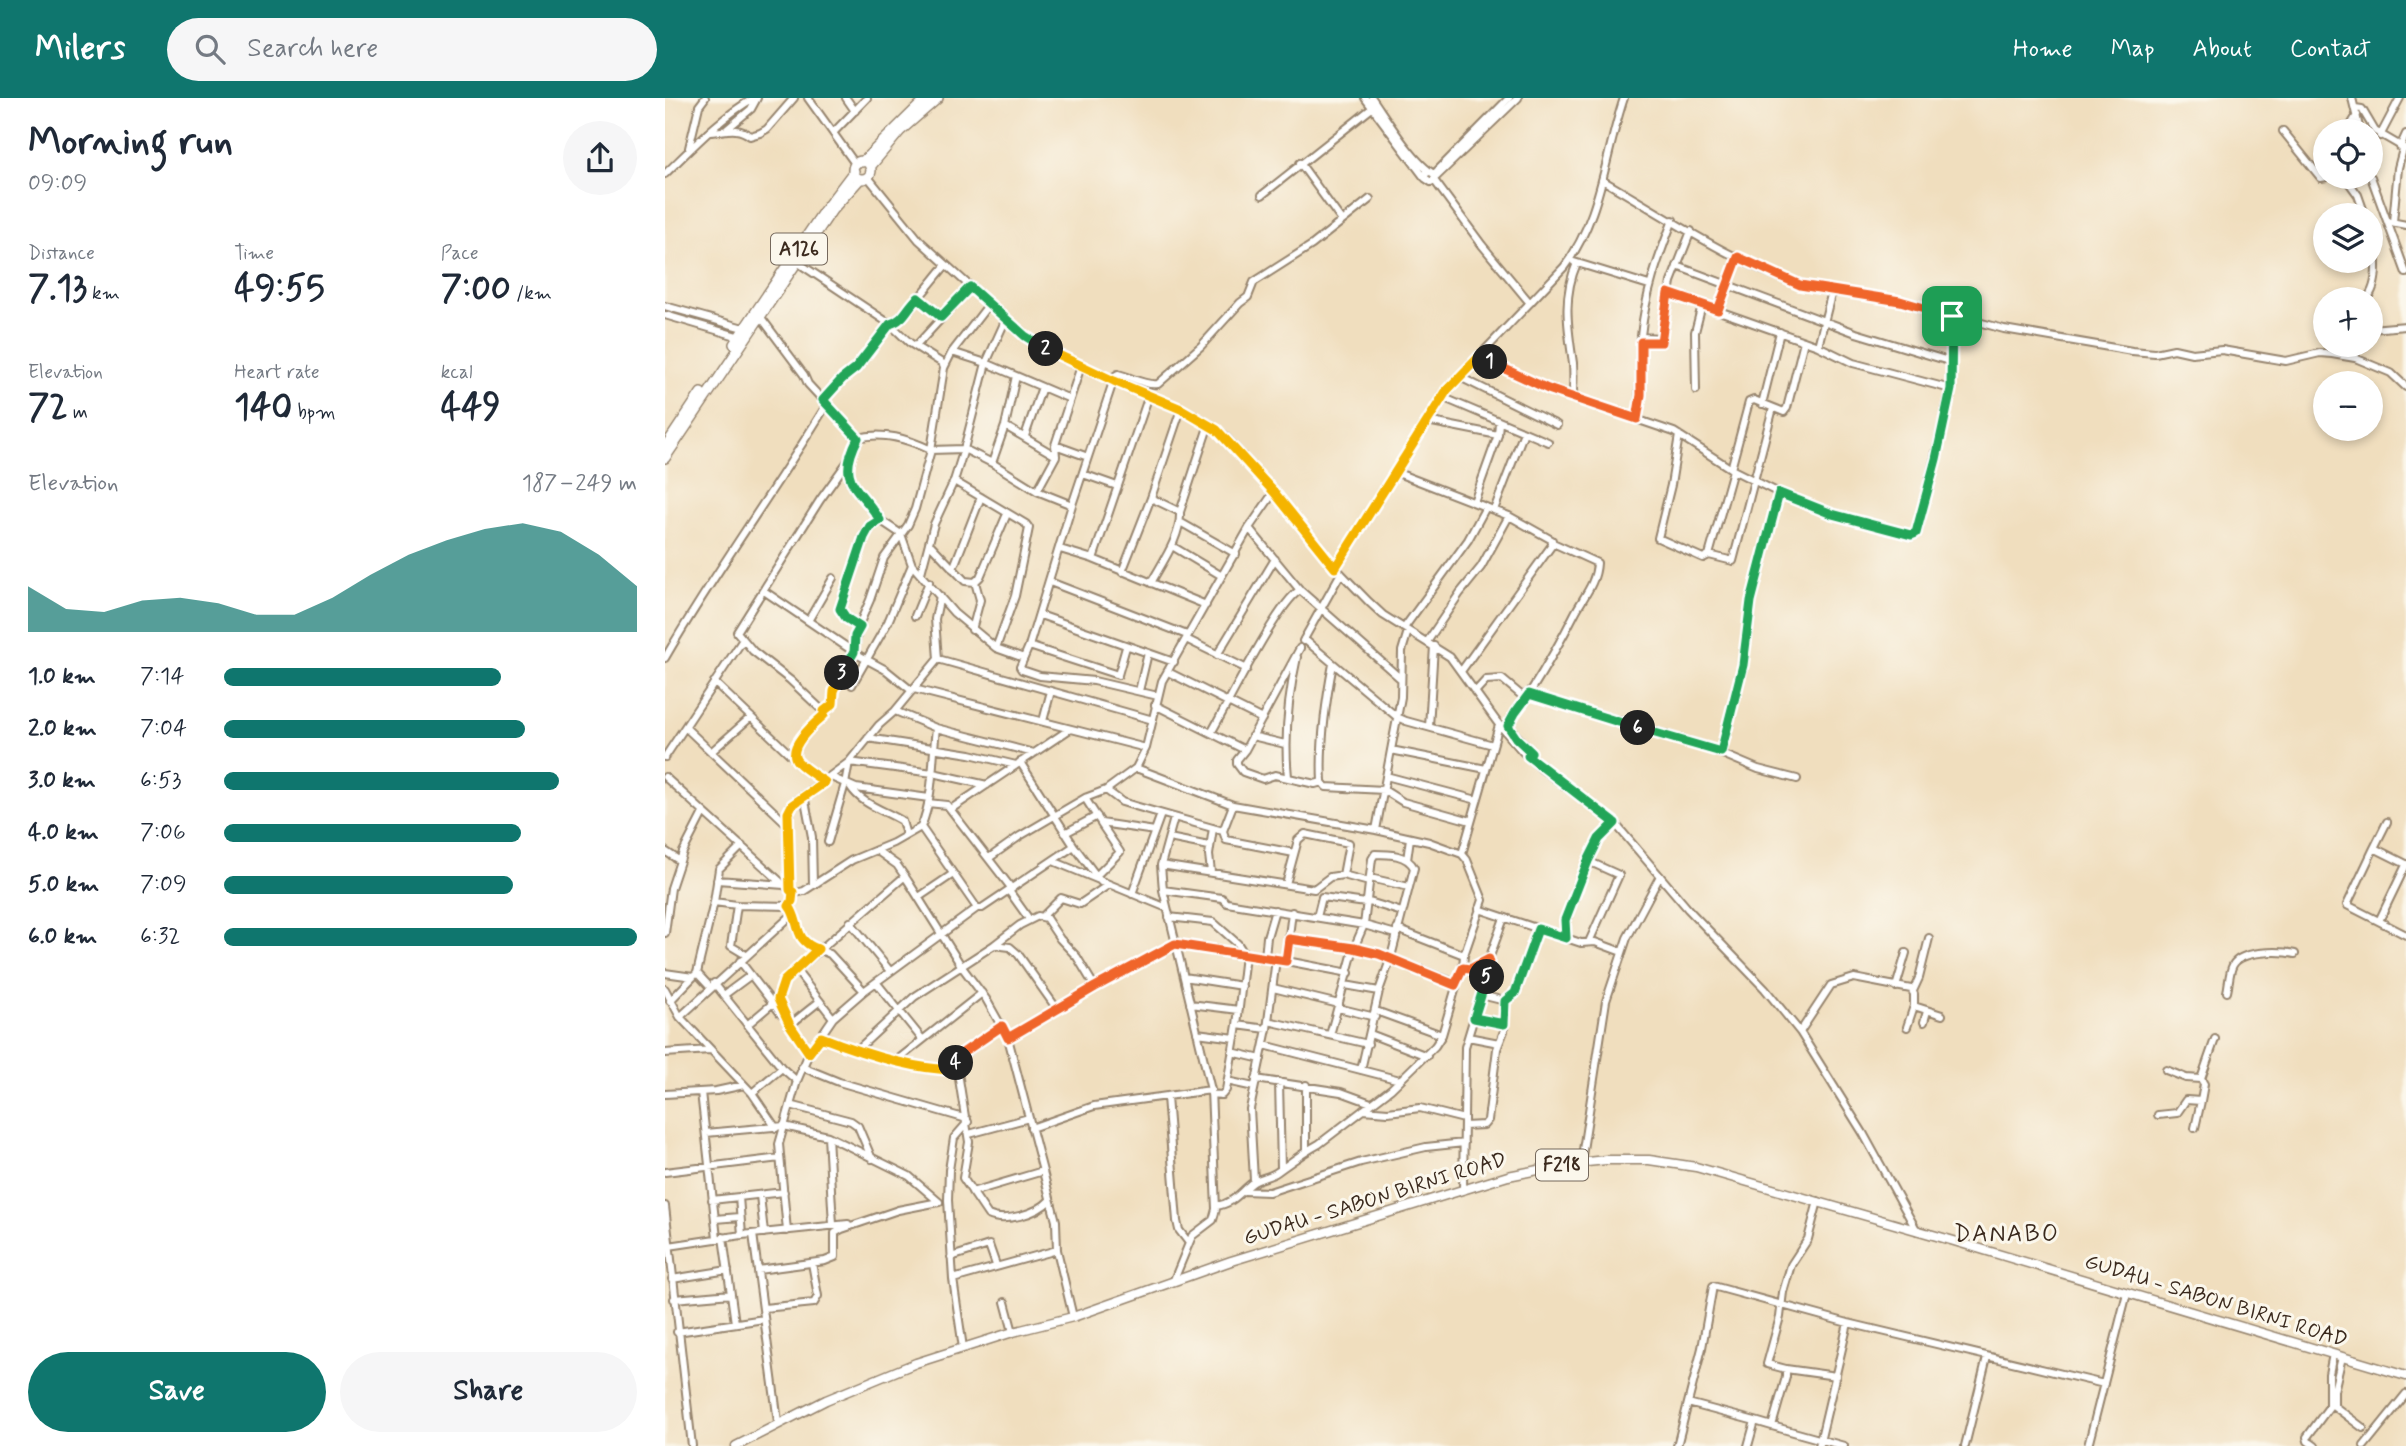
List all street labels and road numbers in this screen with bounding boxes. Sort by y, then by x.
road number: A126 [771,234,827,265]
street label: GUDAU - SABON BIRNI ROAD [1240,1146,1510,1252]
road number: F218 [1536,1149,1588,1180]
street label: GUDAU - SABON BIRNI ROAD [2081,1248,2351,1354]

